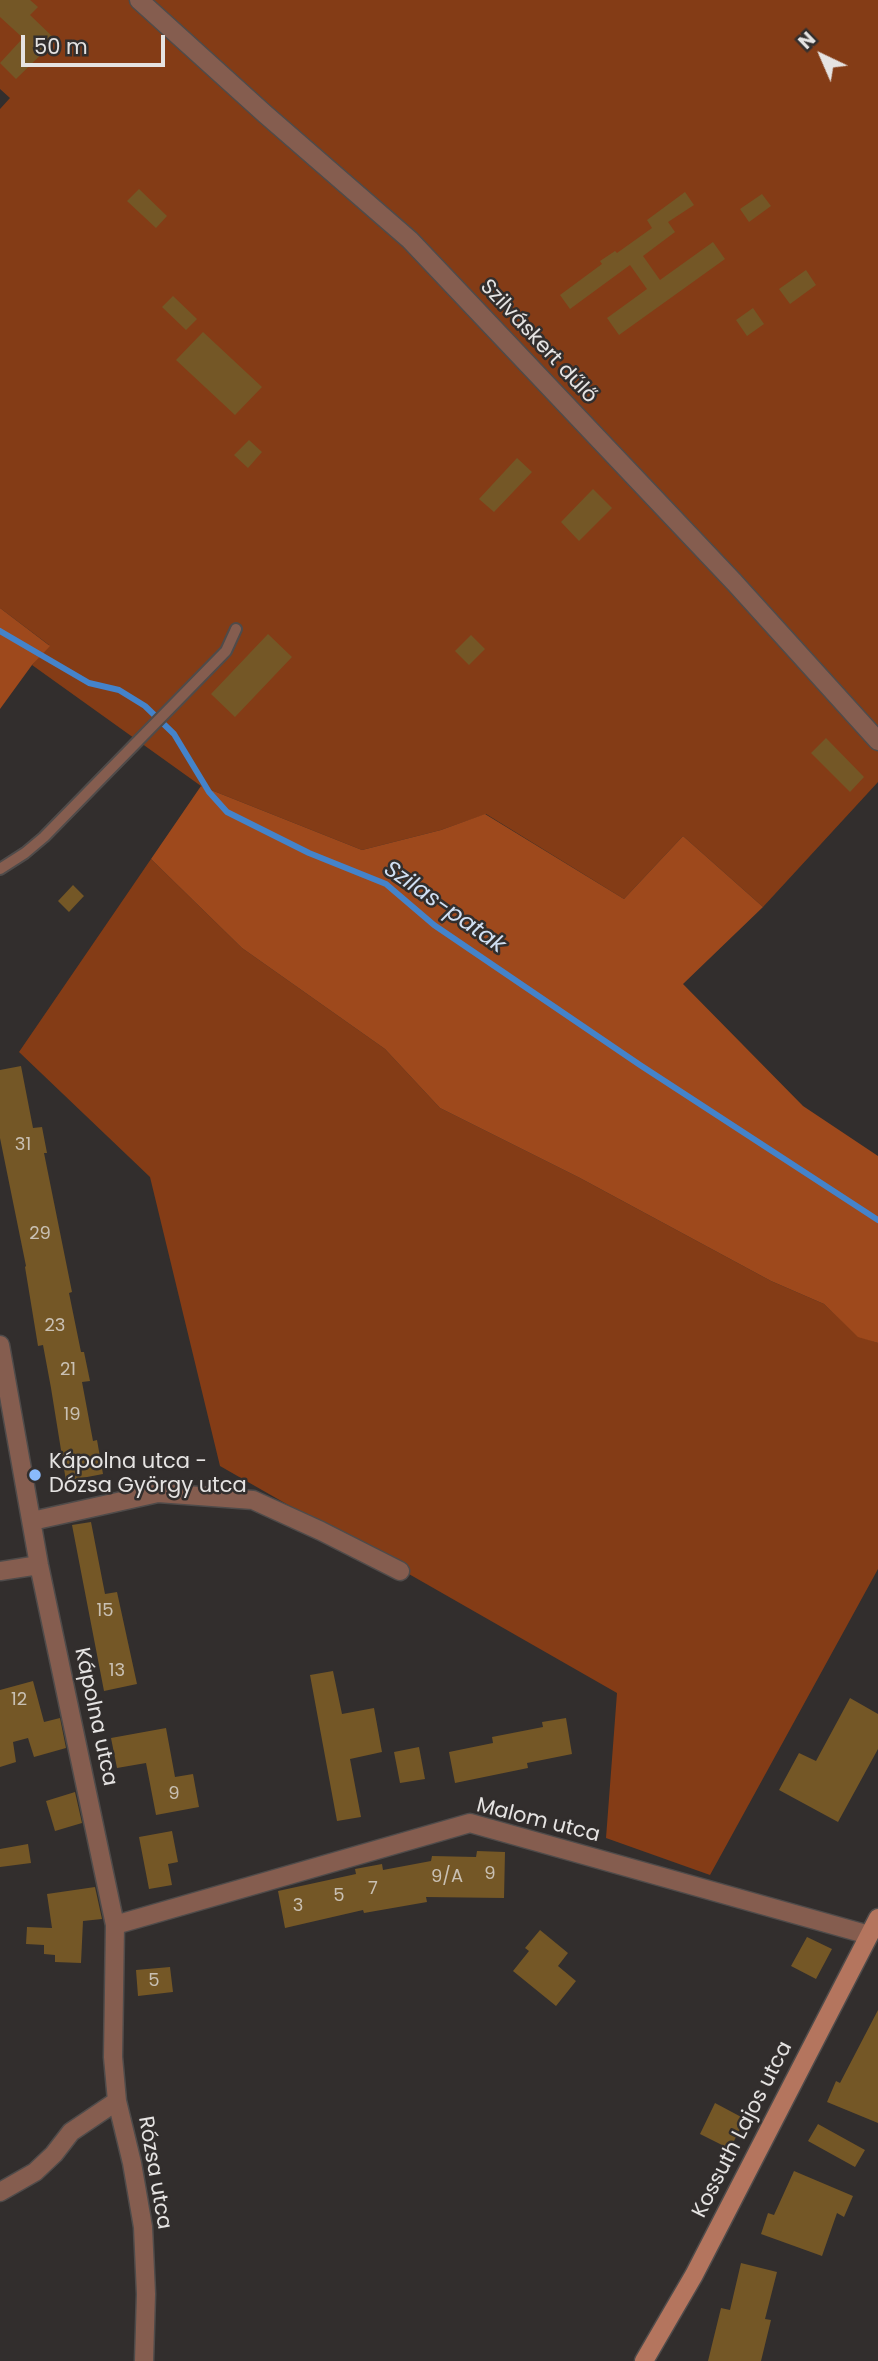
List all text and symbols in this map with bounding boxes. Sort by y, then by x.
scale bar [24,21,168,65]
north arrow [787,21,857,91]
text: N [793,26,822,55]
text: 50 m [34,32,88,61]
street label: Szilváskert dűlő [474,275,602,409]
water label: Szilas-patak [378,856,510,960]
house number: 31 [15,1134,31,1156]
house number: 29 [29,1223,51,1245]
house number: 23 [45,1315,65,1337]
house number: 21 [60,1359,76,1381]
house number: 19 [63,1404,81,1426]
place label: Kápolna utca - Dózsa György utca [49,1450,247,1500]
marker: Kápolna utca - Dózsa György utca [27,1467,43,1483]
house number: 15 [96,1600,114,1622]
street label: Kápolna utca [68,1645,122,1789]
house number: 13 [109,1660,125,1682]
house number: 12 [11,1689,27,1711]
house number: 9 [168,1783,180,1805]
street label: Malom utca [474,1794,602,1848]
house number: 9 [484,1863,496,1885]
house number: 9/A [431,1866,463,1888]
house number: 7 [368,1878,378,1900]
house number: 5 [333,1885,345,1907]
house number: 3 [293,1895,303,1917]
house number: 5 [148,1970,160,1992]
street label: Kossuth Lajos utca [688,2038,798,2222]
street label: Rózsa utca [132,2114,176,2232]

